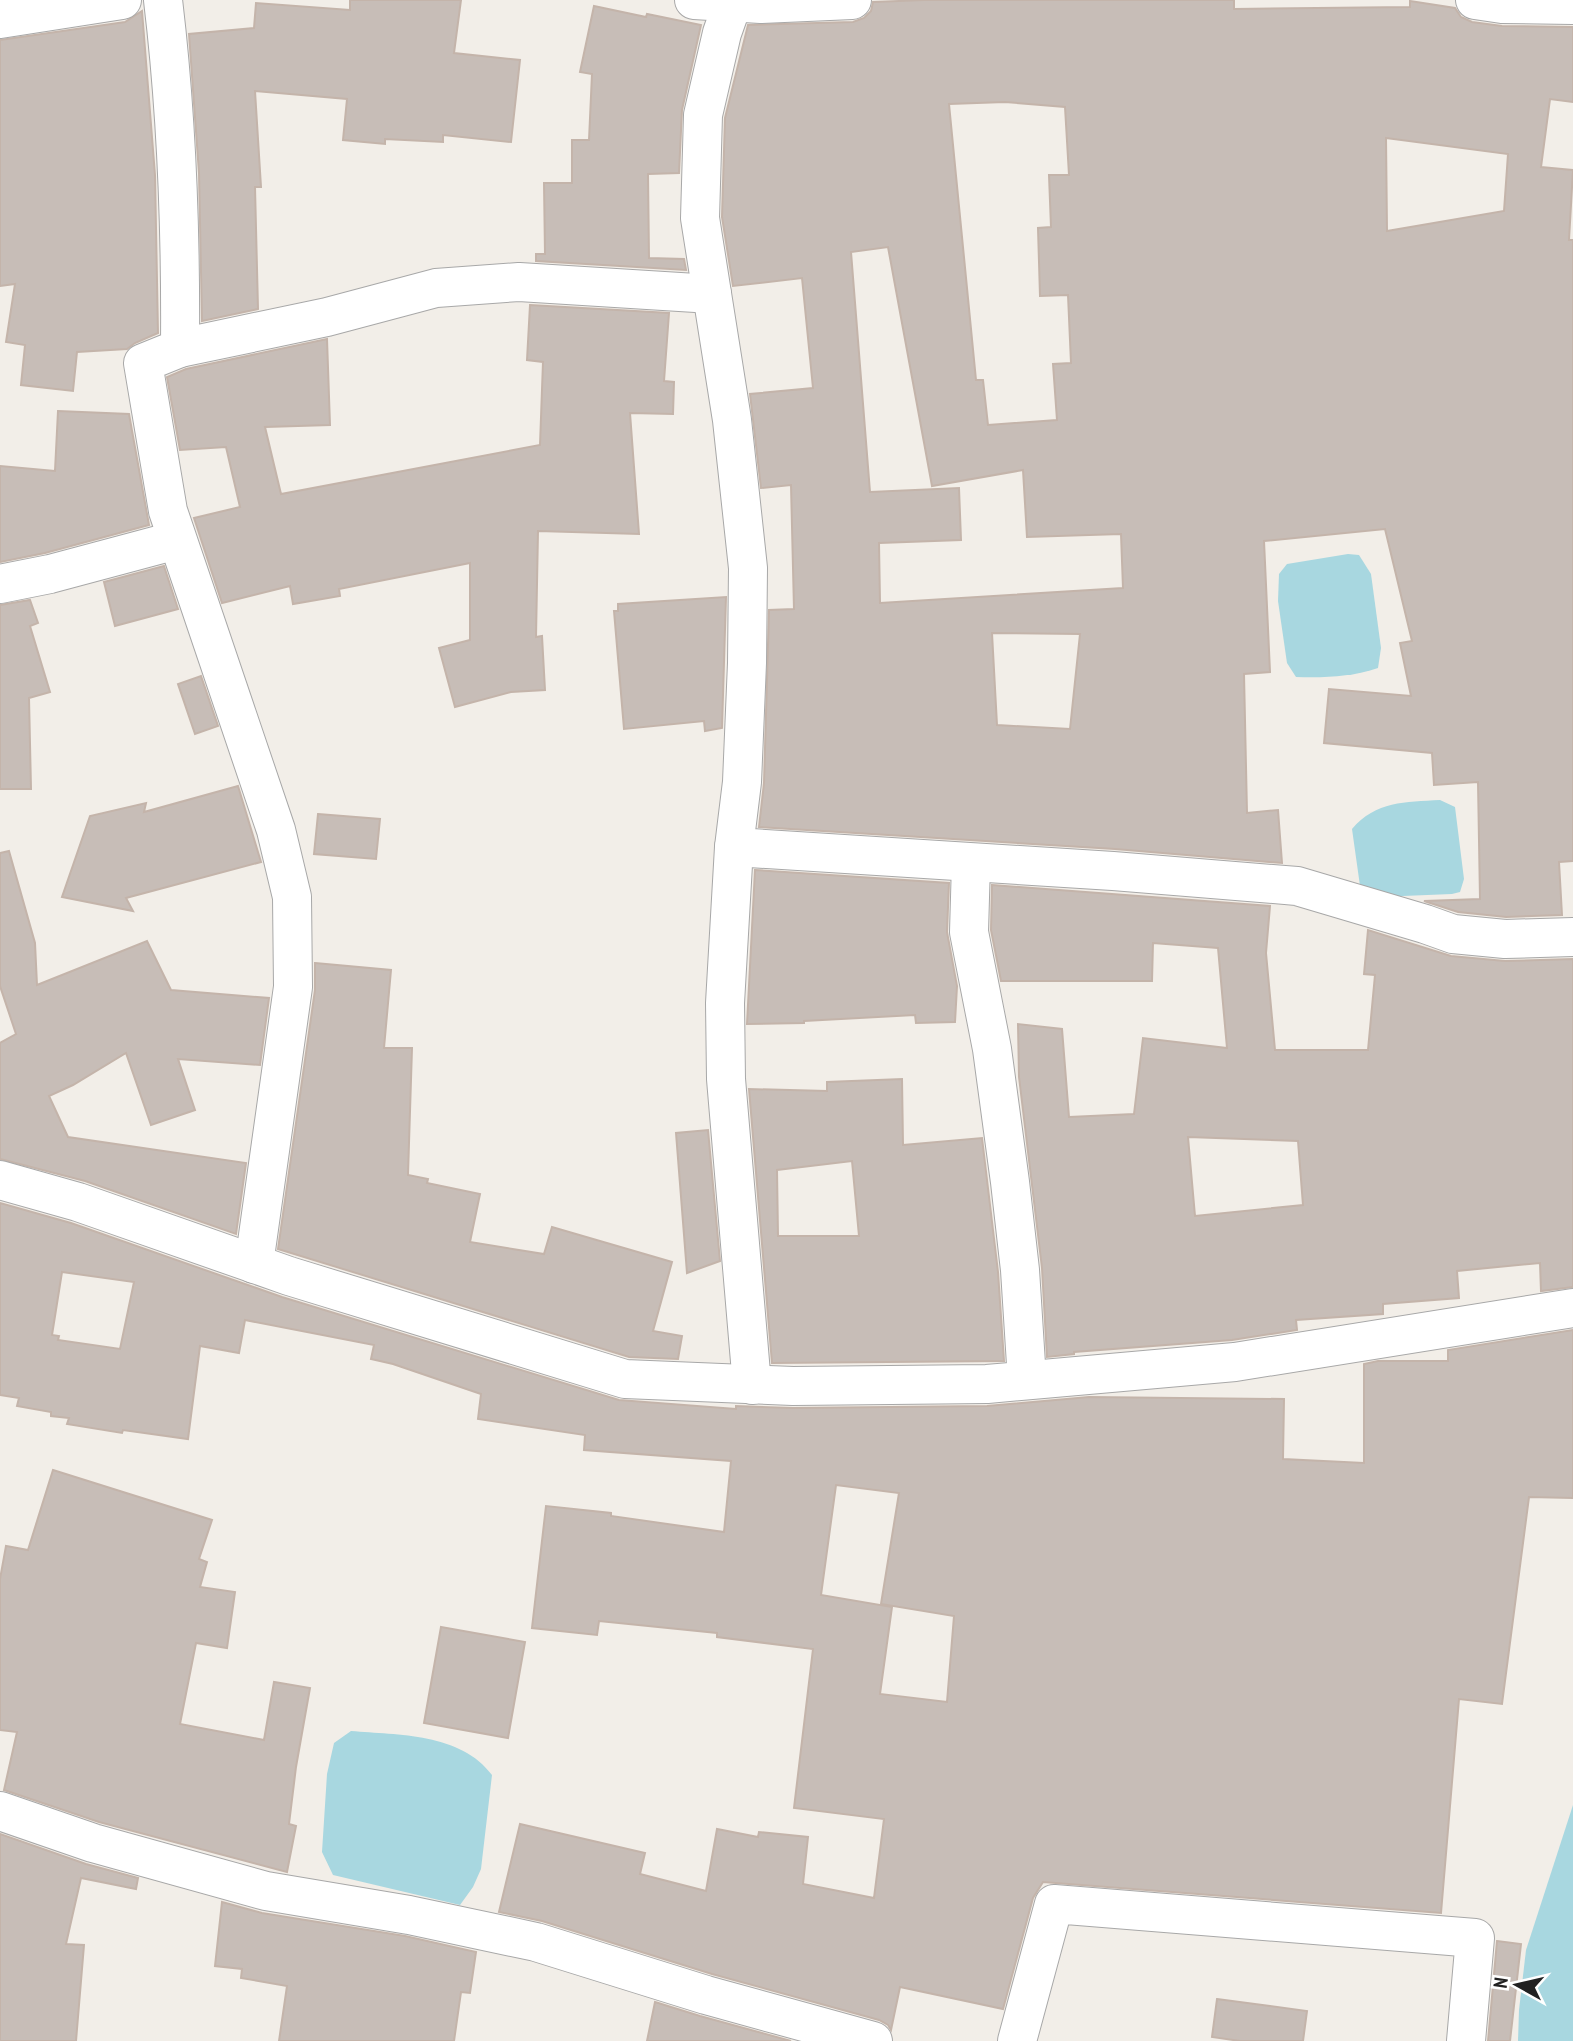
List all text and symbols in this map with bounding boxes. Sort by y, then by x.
north arrow [1482,1950,1552,2020]
text: N [1488,1976,1513,1989]

